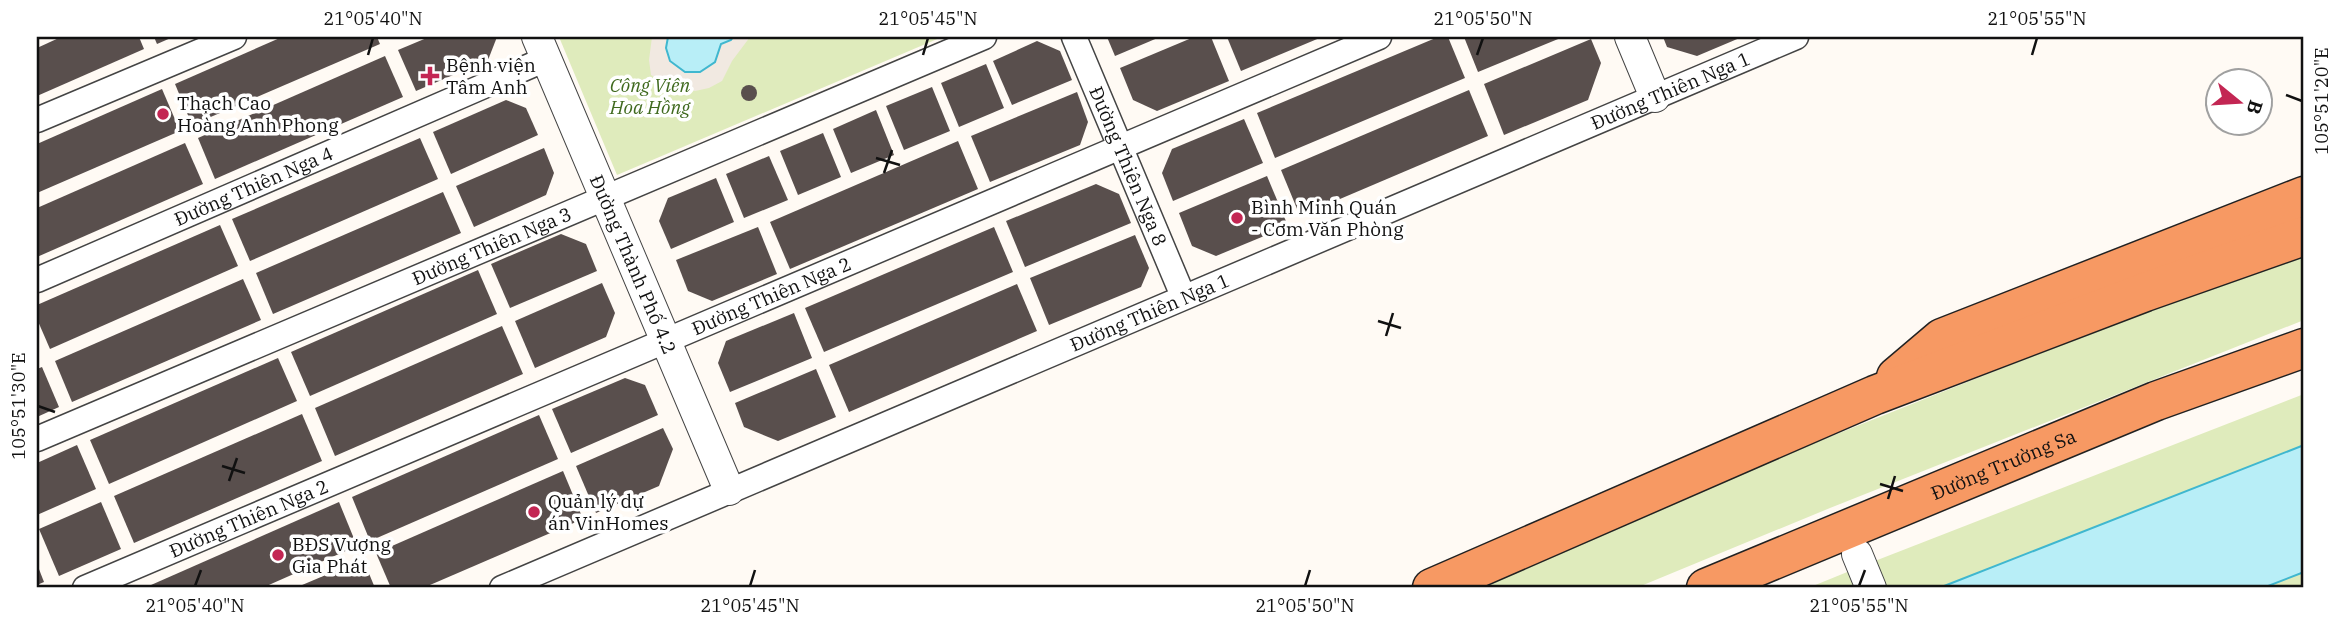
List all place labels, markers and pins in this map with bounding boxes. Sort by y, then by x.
place label: Bệnh viện Tâm Anh [446,53,536,99]
marker: Bệnh viện Tâm Anh [420,66,440,86]
place label: Thạch Cao Hoàng Anh Phong [177,91,339,137]
marker: Thạch Cao Hoàng Anh Phong [155,106,171,122]
place label: Bình Minh Quán - Cơm Văn Phòng [1251,195,1404,241]
marker: Bình Minh Quán - Cơm Văn Phòng [1229,210,1245,226]
place label: Quản lý dự án VinHomes [548,489,669,535]
marker: Quản lý dự án VinHomes [526,504,542,520]
place label: BĐS Vượng Gia Phát [292,532,392,578]
marker: BĐS Vượng Gia Phát [270,547,286,563]

